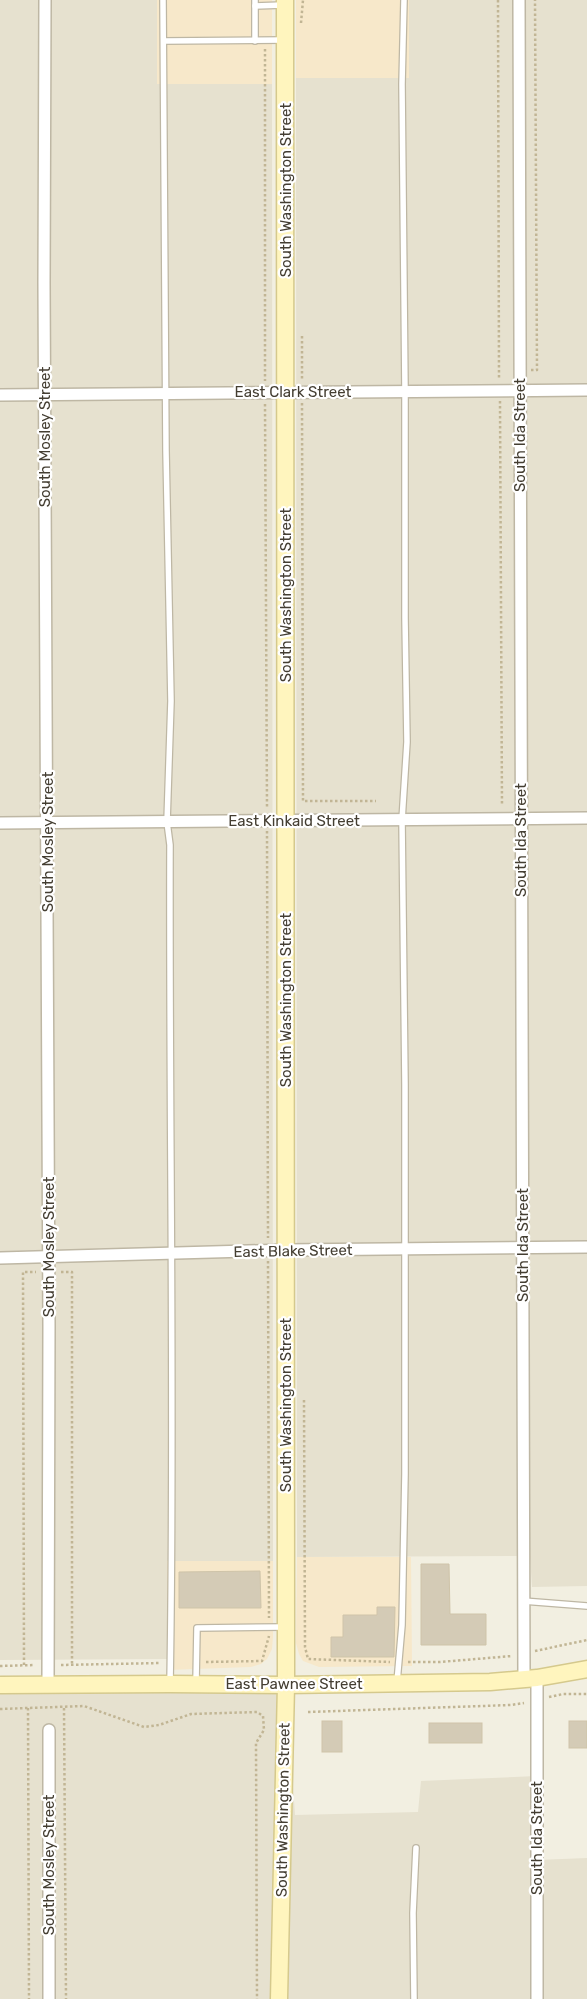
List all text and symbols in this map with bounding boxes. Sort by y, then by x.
street label: South Washington Street [277,103,295,277]
street label: South Mosley Street [36,367,54,507]
street label: South Ida Street [511,378,529,492]
street label: East Clark Street [235,383,352,401]
street label: South Washington Street [277,508,295,682]
street label: South Mosley Street [39,772,57,912]
street label: South Ida Street [512,783,530,897]
street label: East Kinkaid Street [228,812,360,830]
street label: South Washington Street [277,913,295,1087]
street label: South Mosley Street [40,1177,58,1317]
street label: South Ida Street [514,1188,532,1302]
street label: East Blake Street [233,1241,353,1261]
street label: South Washington Street [277,1318,295,1492]
street label: East Pawnee Street [225,1675,363,1693]
street label: South Washington Street [272,1723,294,1897]
street label: South Ida Street [528,1781,546,1895]
street label: South Mosley Street [40,1795,58,1935]

